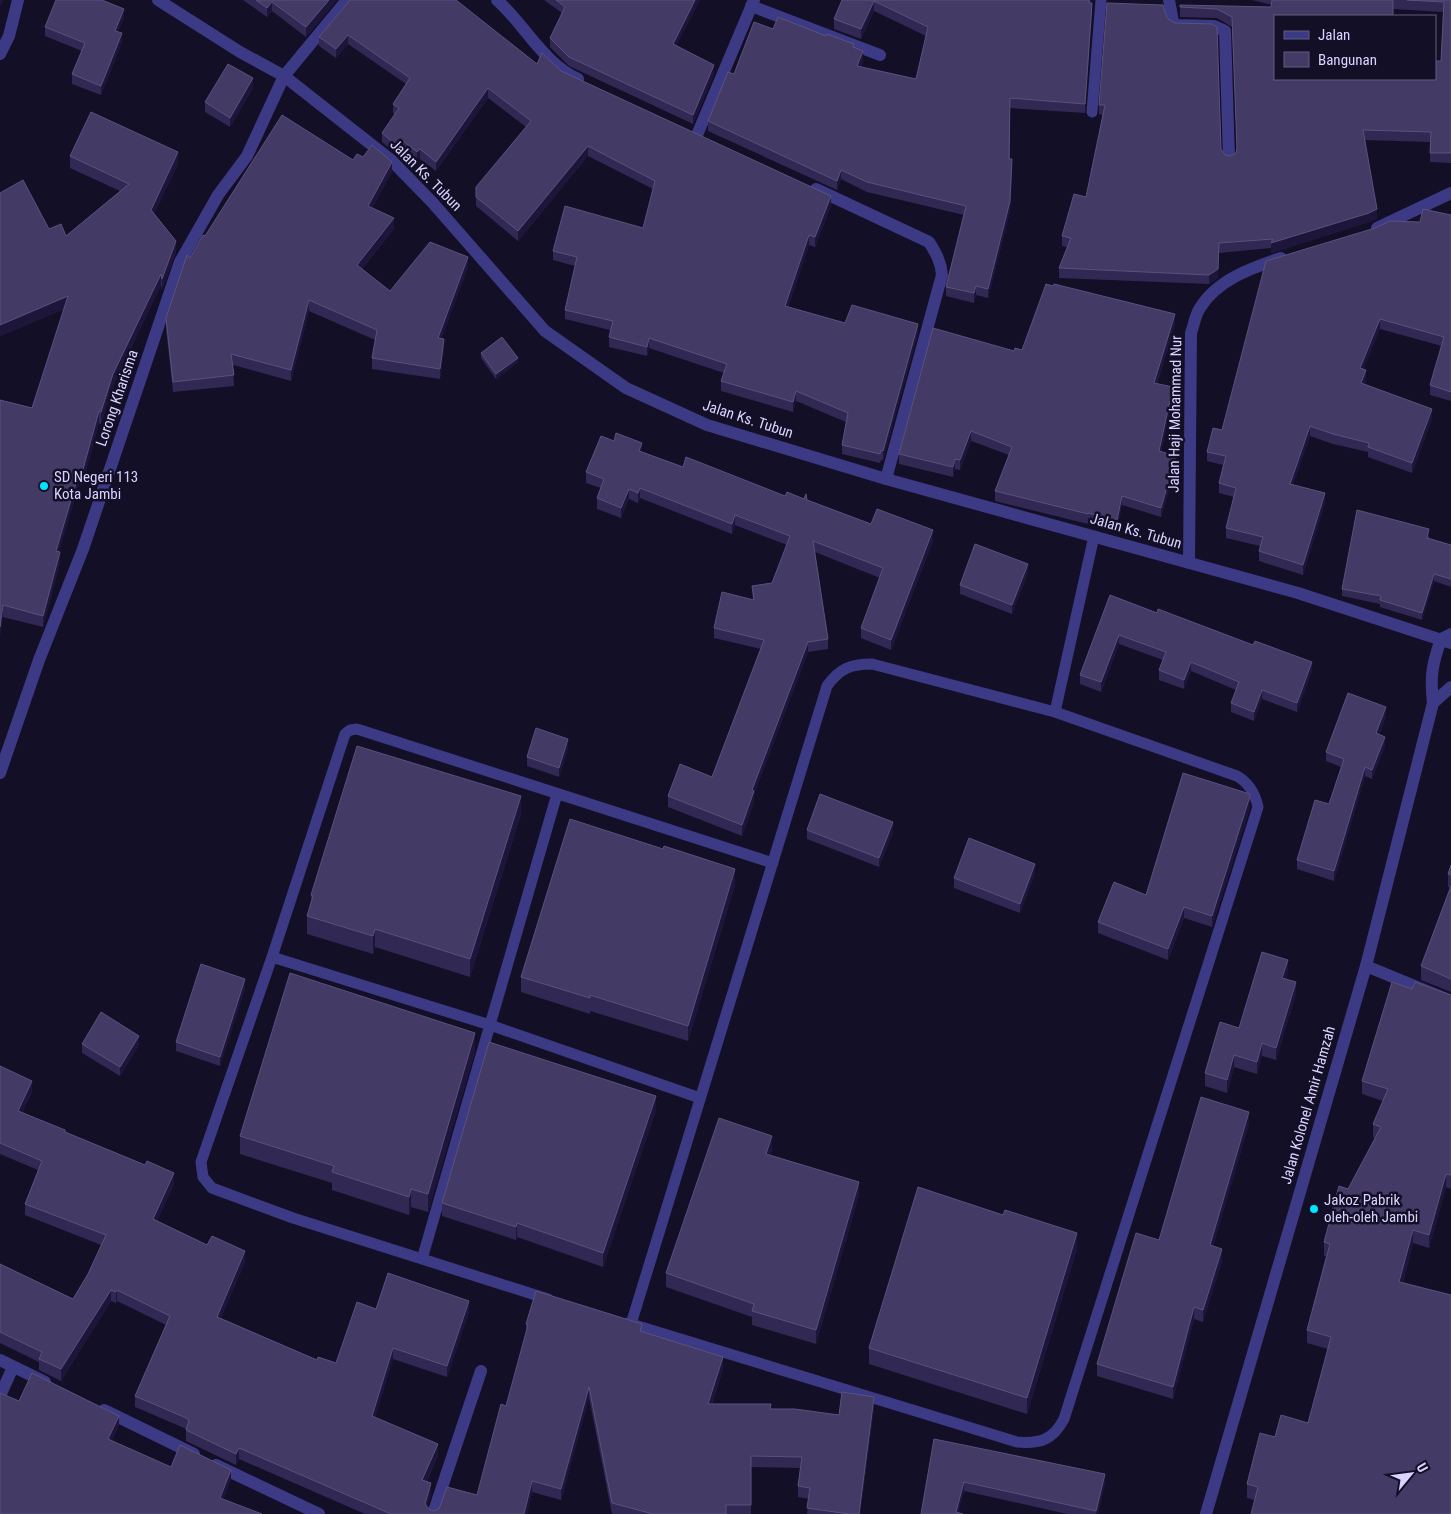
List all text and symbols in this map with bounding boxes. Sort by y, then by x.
legend [1274,15,1436,80]
text: Jalan [1318,26,1350,44]
text: Bangunan [1318,51,1377,69]
street label: Jalan Ks. Tubun [386,135,466,215]
street label: Jalan Haji Mohammad Nur [1165,335,1185,493]
street label: Lorong Kharisma [92,347,142,449]
street label: Jalan Ks. Tubun [700,396,796,442]
place label: SD Negeri 113 Kota Jambi [54,468,138,503]
marker: SD Negeri 113 Kota Jambi [38,480,50,492]
street label: Jalan Ks. Tubun [1088,509,1184,553]
street label: Jalan Kolonel Amir Hamzah [1277,1024,1339,1186]
place label: Jakoz Pabrik oleh-oleh Jambi [1324,1191,1418,1226]
marker: Jakoz Pabrik oleh-oleh Jambi [1308,1203,1320,1215]
north arrow [1386,1449,1436,1499]
text: U [1413,1460,1431,1475]

